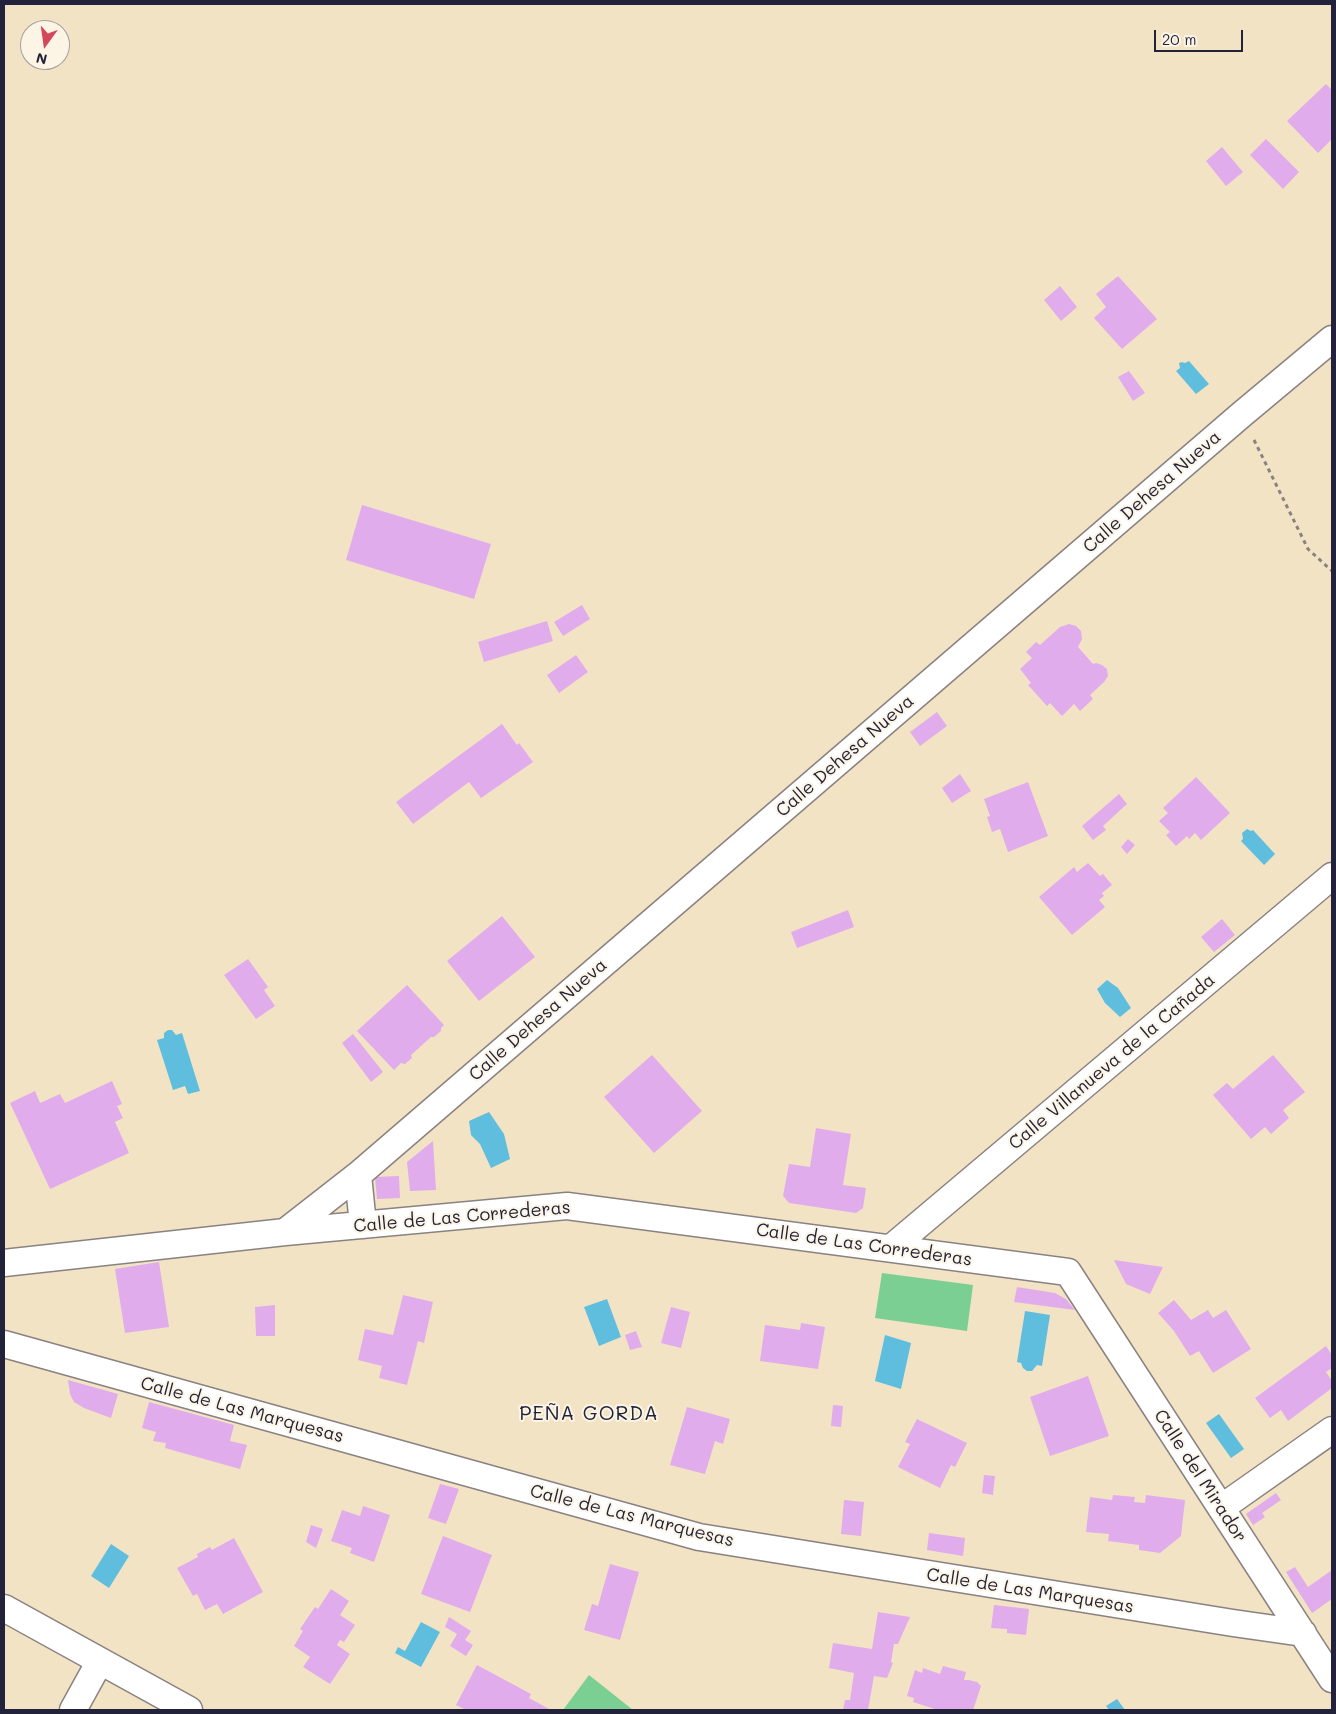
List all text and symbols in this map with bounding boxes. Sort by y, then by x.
north arrow [20,20,70,70]
scale bar [1156,20,1245,52]
text: 20 m [1162,29,1196,49]
text: N [34,49,49,70]
street label: Calle Dehesa Nueva [1079,426,1225,558]
street label: Calle Dehesa Nueva [772,690,918,822]
street label: Calle Dehesa Nueva [465,954,611,1086]
street label: Calle Villanueva de la Cañada [1005,969,1219,1155]
street label: Calle de Las Correderas [353,1197,571,1237]
street label: Calle de Las Correderas [755,1219,973,1271]
street label: Calle de Las Marquesas [138,1372,346,1448]
district label: PEÑA GORDA [518,1402,660,1426]
street label: Calle del Mirador [1149,1406,1251,1546]
street label: Calle de Las Marquesas [528,1480,736,1552]
street label: Calle de Las Marquesas [925,1564,1135,1618]

